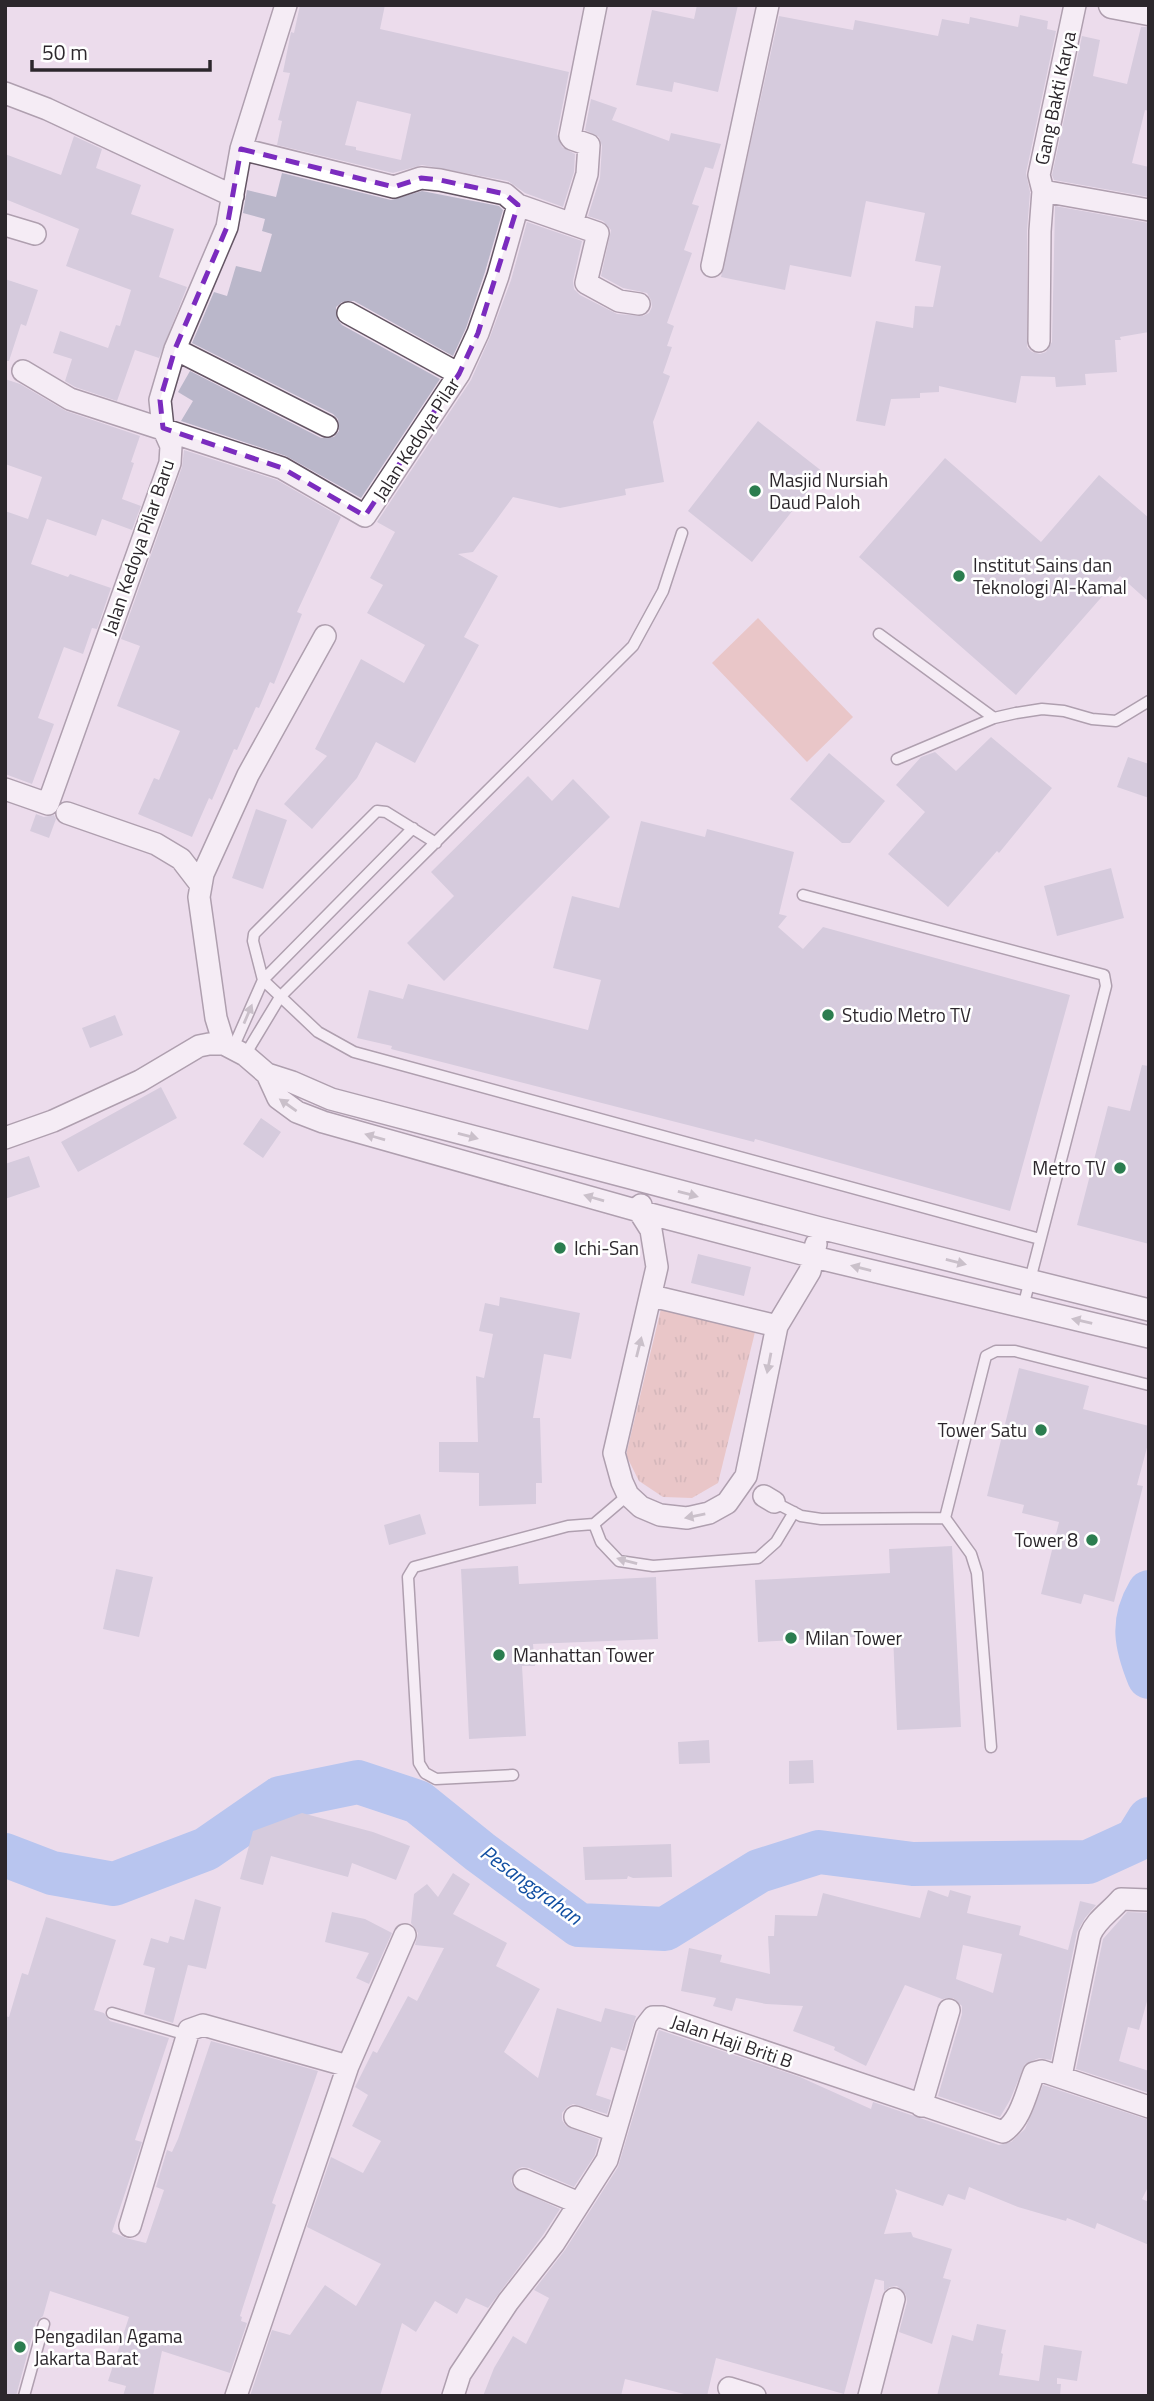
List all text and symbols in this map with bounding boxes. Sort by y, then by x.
scale bar [32,28,210,72]
street label: Gang Bakti Karya [1026,28,1083,167]
text: 50 m [42,36,88,68]
street label: Jalan Kedoya Pilar [365,371,467,506]
street label: Jalan Kedoya Pilar Baru [94,455,181,639]
place label: Masjid Nursiah Daud Paloh [769,465,888,516]
marker: Masjid Nursiah Daud Paloh [747,483,763,499]
place label: Institut Sains dan Teknologi Al-Kamal [973,550,1127,601]
marker: Institut Sains dan Teknologi Al-Kamal [951,568,967,584]
place label: Studio Metro TV [842,1000,971,1029]
one-way arrow [242,1004,254,1024]
marker: Studio Metro TV [820,1007,836,1023]
one-way arrow [279,1098,297,1112]
one-way arrow [364,1131,385,1141]
one-way arrow [458,1131,479,1141]
place label: Metro TV [1032,1153,1106,1182]
marker: Metro TV [1112,1160,1128,1176]
one-way arrow [678,1189,699,1199]
one-way arrow [583,1192,605,1203]
place label: Ichi-San [574,1233,639,1262]
marker: Ichi-San [552,1240,568,1256]
one-way arrow [945,1257,967,1268]
one-way arrow [850,1262,872,1273]
one-way arrow [1071,1316,1093,1327]
one-way arrow [634,1336,645,1358]
one-way arrow [763,1352,774,1374]
place label: Tower Satu [937,1415,1027,1444]
marker: Tower Satu [1033,1422,1049,1438]
one-way arrow [684,1511,706,1522]
place label: Tower 8 [1014,1525,1078,1554]
marker: Tower 8 [1084,1532,1100,1548]
one-way arrow [616,1555,637,1565]
place label: Milan Tower [805,1623,903,1652]
marker: Milan Tower [783,1630,799,1646]
place label: Manhattan Tower [513,1640,655,1669]
marker: Manhattan Tower [491,1647,507,1663]
water label: Pesanggrahan [474,1836,590,1932]
street label: Jalan Haji Briti B [667,2006,797,2075]
place label: Pengadilan Agama Jakarta Barat [34,2321,183,2372]
marker: Pengadilan Agama Jakarta Barat [12,2339,28,2355]

